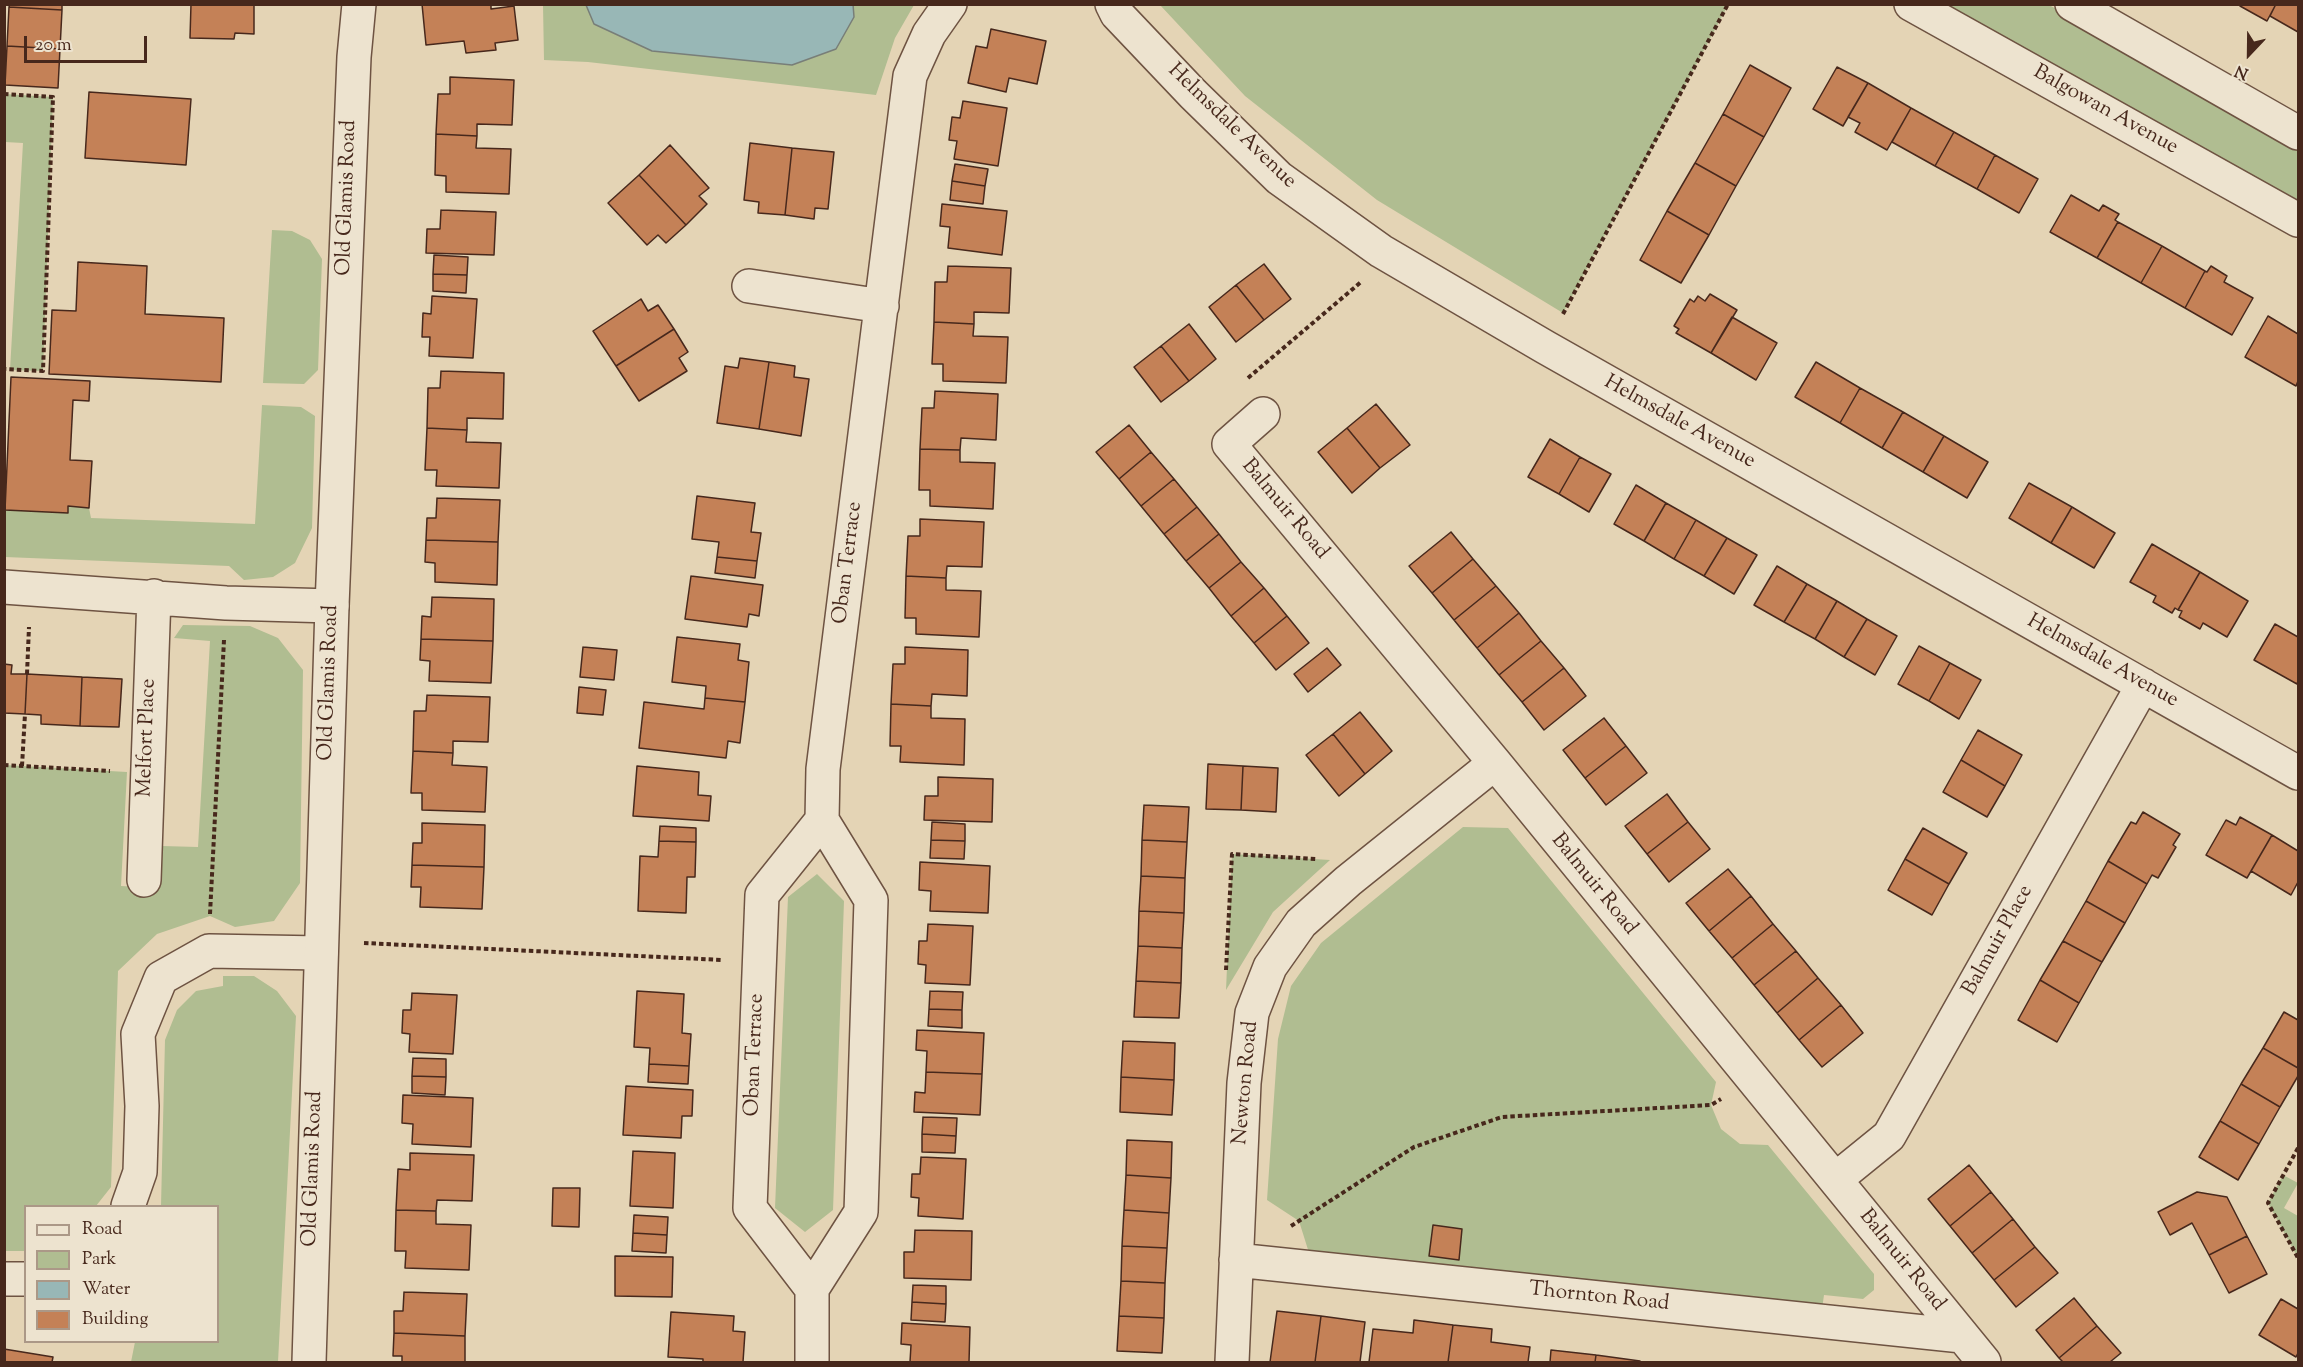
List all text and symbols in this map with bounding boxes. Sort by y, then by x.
scale bar [27,24,150,62]
north arrow [2219,24,2279,84]
text: 20 m [35,33,72,59]
text: N [2232,58,2252,84]
street label: Helmsdale Avenue [1161,59,1301,195]
street label: Balgowan Avenue [2028,61,2182,161]
street label: Old Glamis Road [333,120,363,276]
street label: Helmsdale Avenue [1599,371,1759,475]
street label: Balmuir Road [1235,455,1333,565]
street label: Oban Terrace [829,500,869,626]
street label: Old Glamis Road [315,605,345,761]
street label: Helmsdale Avenue [2022,610,2182,714]
street label: Melfort Place [133,678,163,798]
street label: Balmuir Road [1544,829,1642,941]
street label: Balmuir Place [1958,881,2040,1001]
street label: Oban Terrace [741,993,771,1117]
street label: Newton Road [1229,1020,1265,1146]
street label: Old Glamis Road [299,1091,329,1247]
legend [24,1205,219,1343]
street label: Balmuir Road [1852,1205,1950,1317]
text: Road [82,1217,122,1243]
text: Park [82,1247,116,1273]
text: Water [82,1277,130,1303]
street label: Thornton Road [1527,1278,1671,1318]
text: Building [82,1307,148,1333]

